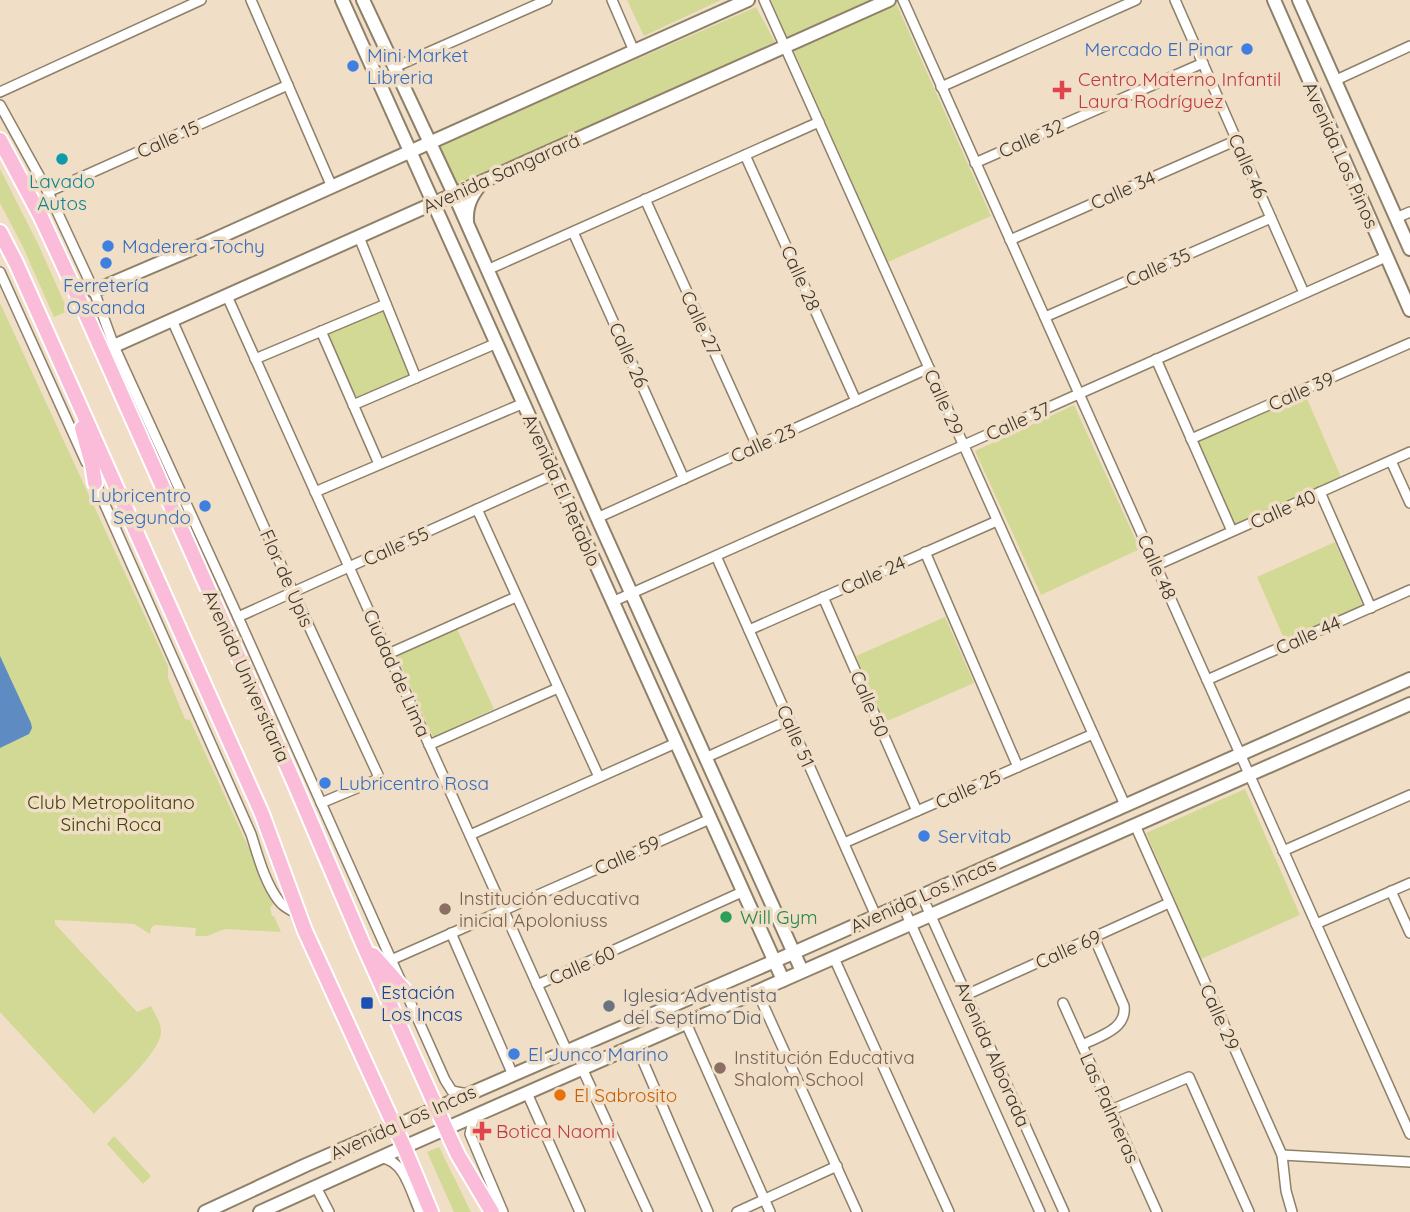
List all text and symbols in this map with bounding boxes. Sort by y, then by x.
place label: Mercado El Pinar [1085,37,1234,61]
marker: Mercado El Pinar [1239,41,1255,57]
place label: Mini Market Libreria [367,43,468,89]
marker: Mini Market Libreria [345,58,361,74]
place label: Centro Materno Infantil Laura Rodríguez [1078,67,1281,113]
street label: Avenida Los Pinos [1298,78,1384,232]
marker: Centro Materno Infantil Laura Rodríguez [1052,80,1072,100]
street label: Calle 32 [995,113,1067,163]
street label: Calle 15 [133,115,203,163]
street label: Avenida Sangarará [419,128,583,218]
street label: Calle 46 [1223,130,1273,202]
marker: Lavado Autos [54,151,70,167]
street label: Calle 34 [1087,165,1159,215]
place label: Lavado Autos [29,169,95,215]
place label: Maderera Tochy [122,234,265,258]
marker: Maderera Tochy [100,238,116,254]
street label: Calle 28 [776,242,826,314]
street label: Calle 35 [1122,242,1194,292]
marker: Ferretería Oscanda [98,255,114,271]
place label: Ferretería Oscanda [63,273,149,319]
street label: Calle 27 [676,287,726,359]
street label: Calle 26 [604,319,654,391]
street label: Calle 29 [919,365,969,439]
street label: Calle 39 [1265,366,1337,416]
street label: Calle 37 [982,396,1054,446]
street label: Avenida El Retablo [518,410,606,570]
street label: Calle 23 [727,418,799,468]
place label: Lubricentro Segundo [91,483,191,529]
street label: Calle 40 [1246,484,1320,534]
marker: Lubricentro Segundo [197,498,213,514]
street label: Calle 55 [360,521,432,571]
street label: Flor de Upis [255,525,319,631]
street label: Calle 48 [1132,531,1182,603]
street label: Calle 24 [837,550,909,600]
street label: Avenida Universitaria [198,586,296,766]
street label: Ciudad de Lima [358,605,436,741]
street label: Calle 44 [1272,610,1344,660]
street label: Calle 50 [845,667,895,741]
street label: Calle 51 [772,701,820,771]
street label: Calle 25 [931,764,1005,814]
place label: Lubricentro Rosa [339,771,489,795]
marker: Lubricentro Rosa [317,775,333,791]
park label: Club Metropolitano Sinchi Roca [27,790,195,836]
place label: Servitab [938,824,1011,848]
marker: Servitab [916,828,932,844]
street label: Calle 59 [590,830,664,880]
street label: Avenida Los Incas [846,852,1000,938]
place label: Institución educativa inicial Apoloniuss [459,886,640,932]
marker: Institución educativa inicial Apoloniuss [437,901,453,917]
place label: Will Gym [740,905,818,929]
marker: Will Gym [718,909,734,925]
street label: Calle 69 [1032,924,1104,974]
street label: Calle 60 [545,940,619,990]
street label: Avenida Alborada [950,977,1036,1131]
place label: Estación Los Incas [381,980,463,1026]
street label: Calle 29 [1195,980,1245,1054]
place label: Iglesia Adventista del Septimo Dia [623,983,777,1029]
marker: Estación Los Incas [359,995,375,1011]
marker: Iglesia Adventista del Septimo Dia [601,998,617,1014]
place label: El Junco Marino [528,1042,669,1066]
place label: Institución Educativa Shalom School [734,1045,915,1091]
marker: El Junco Marino [506,1046,522,1062]
street label: Las Palmeras [1075,1049,1145,1167]
marker: Institución Educativa Shalom School [712,1060,728,1076]
street label: Avenida Los Incas [326,1079,480,1165]
place label: El Sabrosito [574,1083,677,1107]
marker: El Sabrosito [552,1087,568,1103]
place label: Botica Naomi [496,1119,615,1143]
marker: Botica Naomi [474,1123,490,1139]

